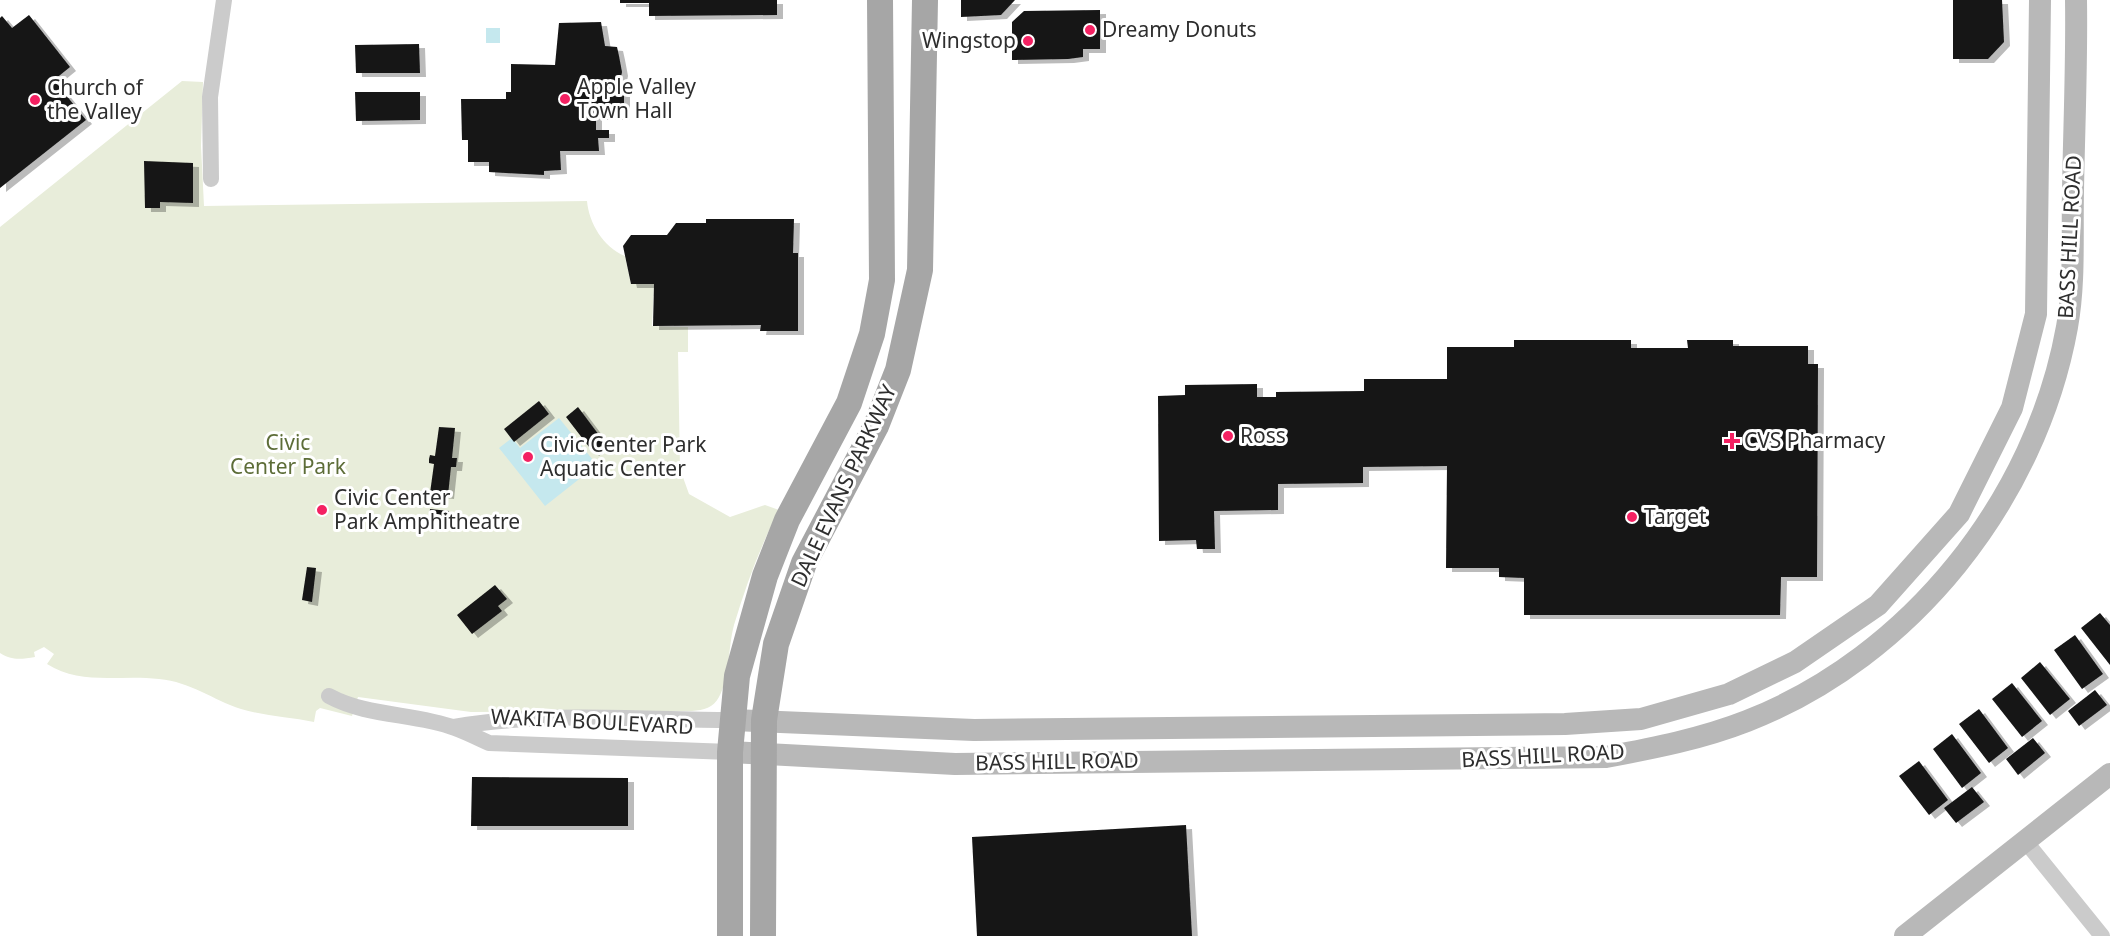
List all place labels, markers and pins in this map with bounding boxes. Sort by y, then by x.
place label: Dreamy Donuts [1102,15,1257,43]
marker: Dreamy Donuts [1083,23,1097,37]
place label: Wingstop [922,26,1016,54]
marker: Wingstop [1021,34,1035,48]
place label: Apple Valley Town Hall [577,72,696,124]
place label: Church of the Valley [47,73,145,125]
marker: Apple Valley Town Hall [558,92,572,106]
marker: Church of the Valley [28,93,42,107]
place label: Ross [1240,421,1286,449]
place label: CVS Pharmacy [1744,426,1885,454]
marker: Ross [1221,429,1235,443]
place label: Civic Center Park Aquatic Center [540,430,707,482]
marker: CVS Pharmacy [1725,434,1739,448]
marker: Civic Center Park Aquatic Center [521,450,535,464]
place label: Civic Center Park Amphitheatre [334,483,520,535]
place label: Target [1644,502,1707,530]
marker: Civic Center Park Amphitheatre [315,503,329,517]
marker: Target [1625,510,1639,524]

